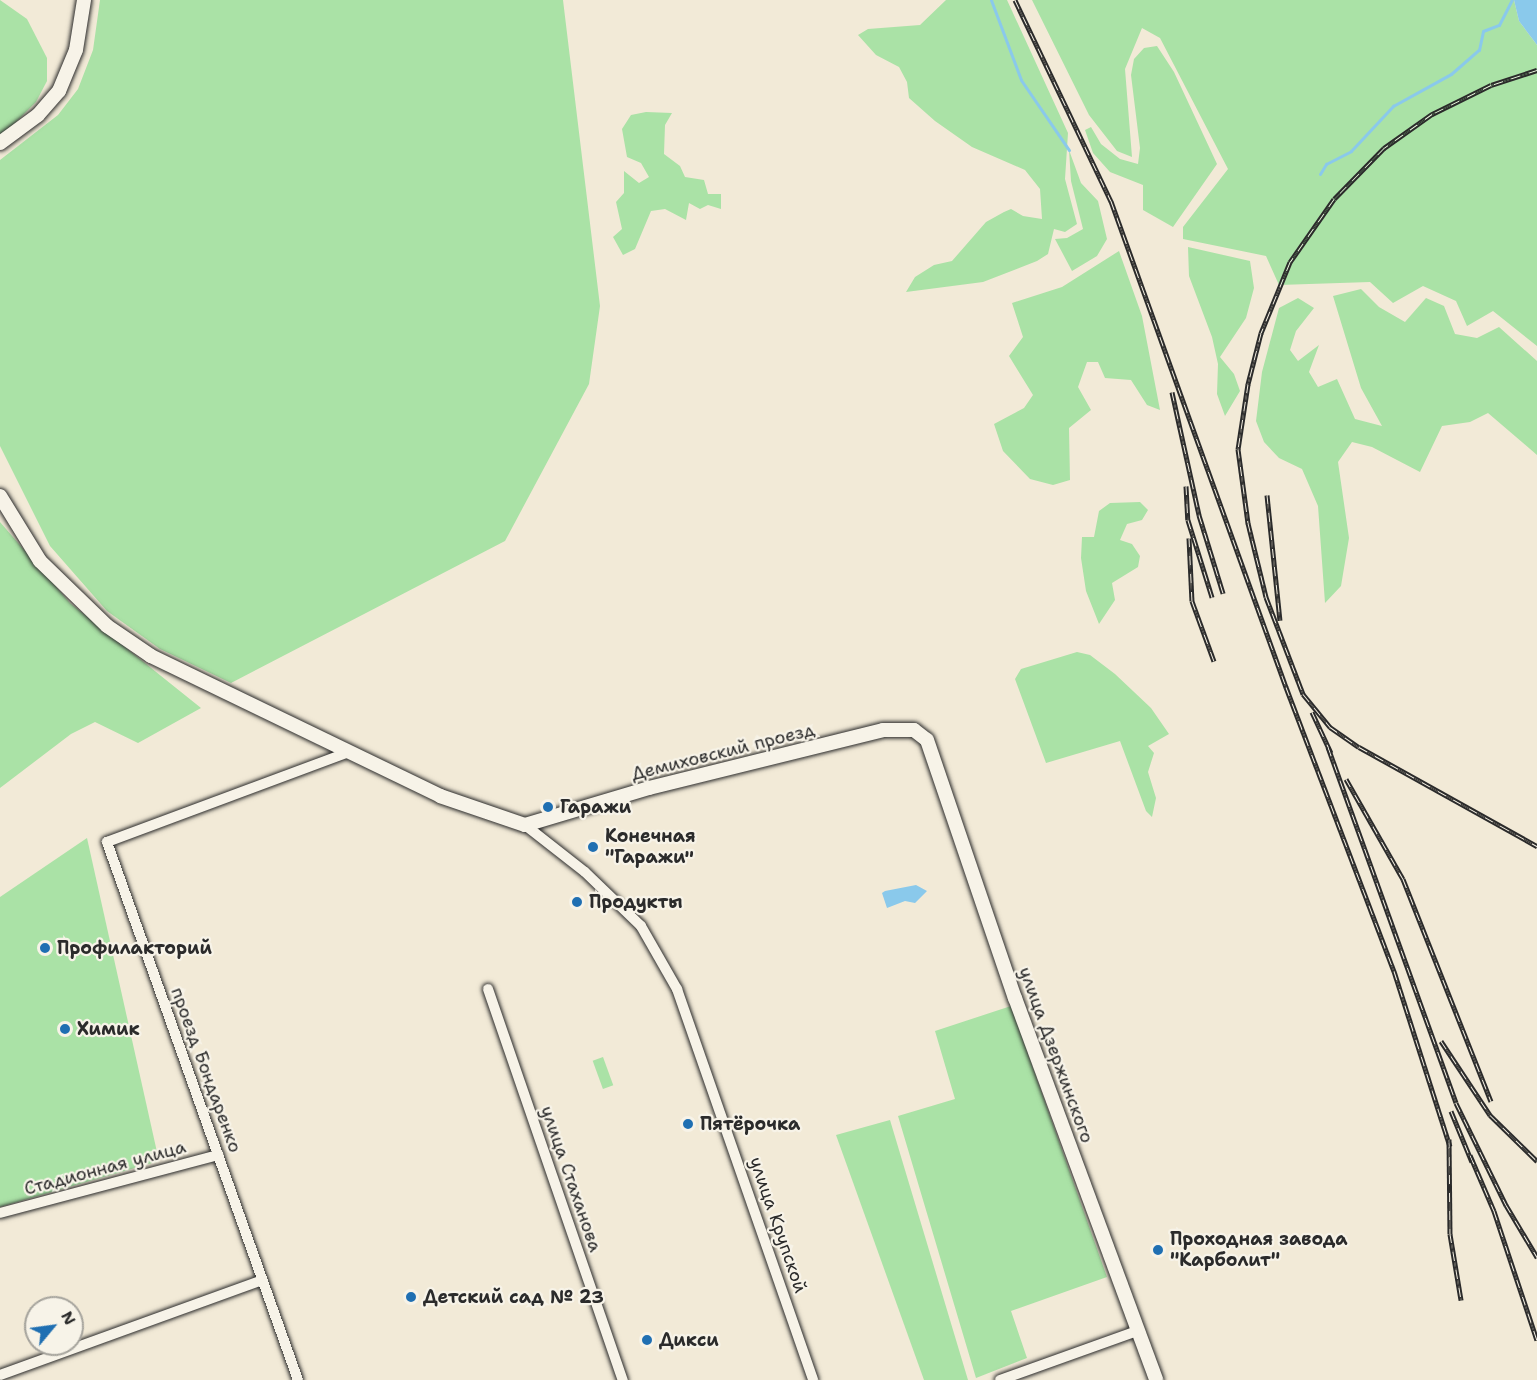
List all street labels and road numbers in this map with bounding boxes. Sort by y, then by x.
street label: Демиховский проезд [629,719,817,785]
street label: улица Дзержинского [1014,964,1098,1146]
street label: проезд Бондаренко [166,985,246,1155]
street label: улица Стаханова [536,1103,606,1255]
street label: Стадионная улица [22,1136,188,1200]
street label: улица Крупской [745,1154,811,1296]

